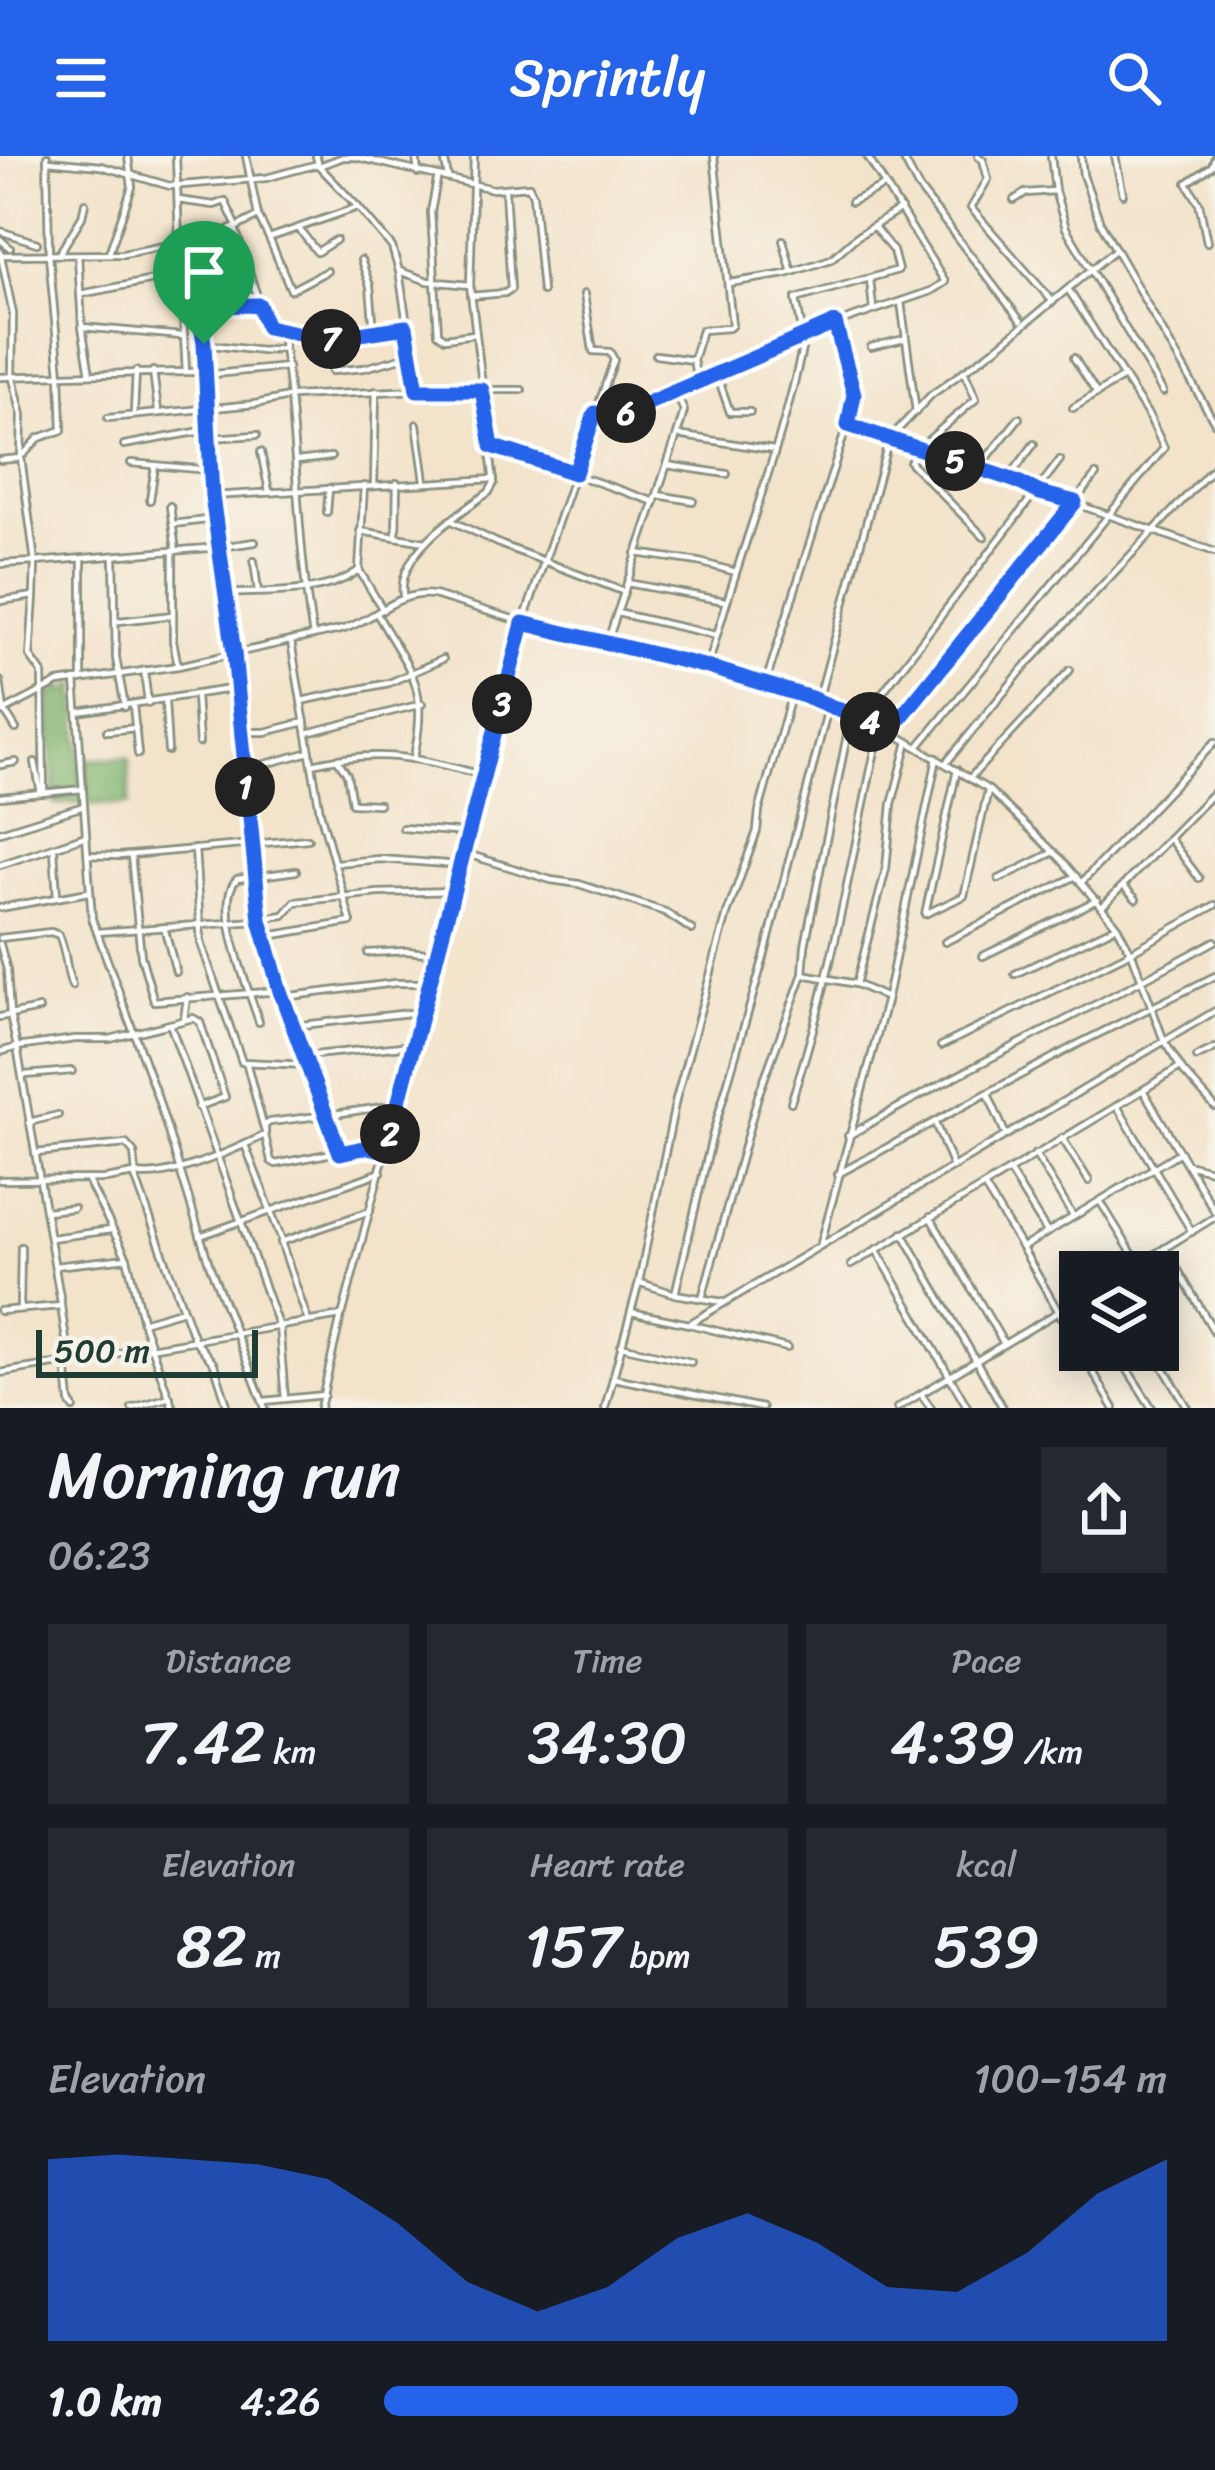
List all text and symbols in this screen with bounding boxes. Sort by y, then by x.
text: Sprintly [510,30,705,126]
icon: menu [48,45,114,111]
icon: search [1101,45,1167,111]
pin [153,221,255,344]
icon: arrive [171,239,237,305]
pin: 7 [301,309,361,369]
text: 7 [322,310,340,368]
pin: 6 [596,383,656,443]
text: 6 [617,384,635,442]
pin: 5 [925,431,985,491]
text: 5 [945,432,965,490]
pin: 3 [472,674,532,734]
text: 3 [493,675,511,733]
pin: 4 [840,692,900,752]
text: 4 [860,693,880,751]
pin: 1 [215,757,275,817]
text: 1 [238,758,252,816]
pin: 2 [360,1104,420,1164]
text: 2 [380,1105,400,1163]
map controls [1059,1251,1179,1371]
button: layers [1059,1251,1179,1371]
text: 500 m [54,1322,150,1380]
scale bar [36,1324,258,1377]
text: Morning run [48,1417,401,1534]
button: share [1041,1447,1167,1573]
text: 06:23 [48,1521,151,1590]
text: Distance [166,1632,291,1690]
text: Time [573,1632,642,1690]
text: Pace [951,1632,1022,1690]
text: 7.42 [141,1690,265,1796]
text: 34:30 [528,1690,687,1796]
text: 4:39 [890,1690,1015,1796]
text: km [265,1723,316,1781]
text: /km [1015,1723,1083,1781]
text: Elevation [162,1836,295,1894]
text: Heart rate [530,1836,685,1894]
text: kcal [957,1836,1016,1894]
text: 82 [176,1894,247,2000]
text: 157 [524,1894,621,2000]
text: 539 [933,1894,1040,2000]
text: m [247,1927,281,1985]
text: bpm [621,1927,691,1985]
text: Elevation [48,2044,206,2113]
text: 100–154 m [974,2044,1167,2113]
text: 1.0 km [48,2367,162,2436]
text: 4:26 [240,2367,321,2436]

